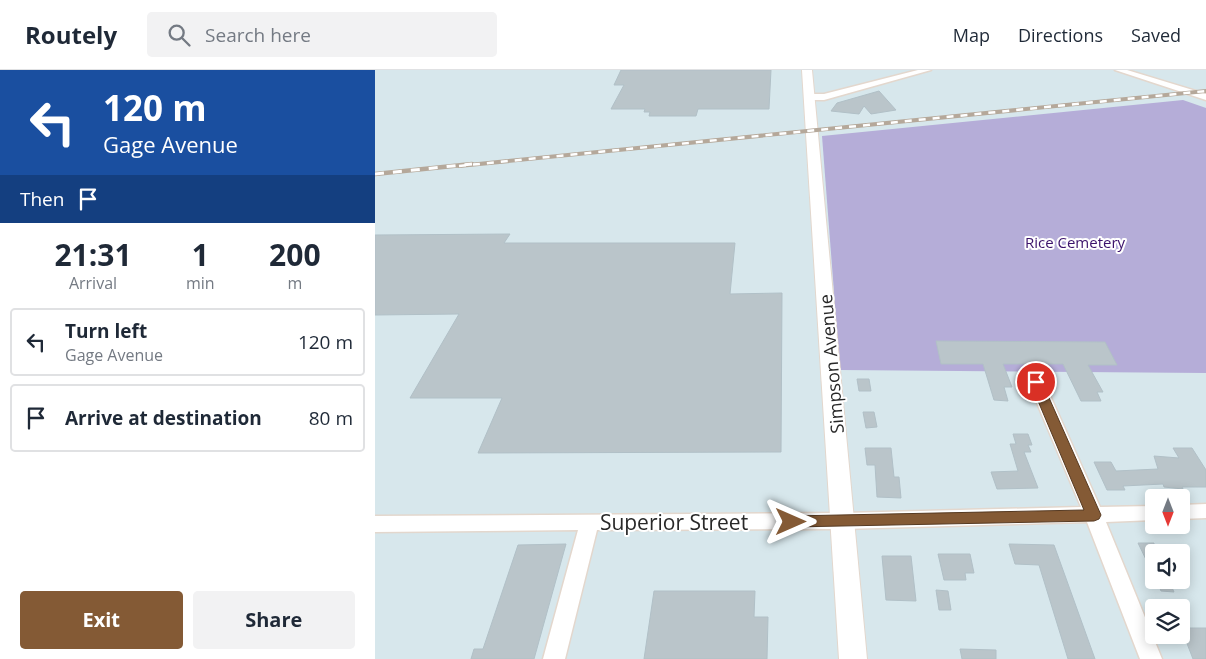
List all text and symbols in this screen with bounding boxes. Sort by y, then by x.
search box [147,12,497,57]
text: Routely [25,18,117,51]
icon: search [165,21,193,49]
text: Search here [205,22,311,48]
text: Map [953,23,990,47]
text: Directions [1018,23,1103,47]
text: Saved [1131,23,1181,47]
text: 120 m [103,84,207,131]
icon: left [20,90,85,155]
text: Gage Avenue [103,129,238,159]
icon: arrive [74,185,102,213]
text: Then [20,186,64,212]
park label: Rice Cemetery [1025,232,1126,252]
text: 21:31 [54,234,132,275]
text: 1 [192,234,209,275]
text: 200 [269,234,321,275]
text: Arrival [69,272,117,294]
text: min [186,272,215,294]
text: m [287,272,302,294]
street label: Simpson Avenue [813,293,849,435]
text: Turn left [65,318,147,344]
icon: left [22,328,50,356]
text: 120 m [298,329,353,355]
text: Gage Avenue [65,344,163,366]
pin [1015,361,1057,403]
icon: arrive [1022,368,1050,396]
icon: arrive [22,404,50,432]
text: Arrive at destination [65,405,262,431]
text: 80 m [309,405,353,431]
north arrow [1145,489,1190,534]
map controls [1145,489,1190,644]
position arrow [764,495,816,547]
street label: Superior Street [600,508,748,536]
button: sound [1145,544,1190,589]
button: Exit [20,591,183,649]
button: Share [193,591,355,649]
button: layers [1145,599,1190,644]

